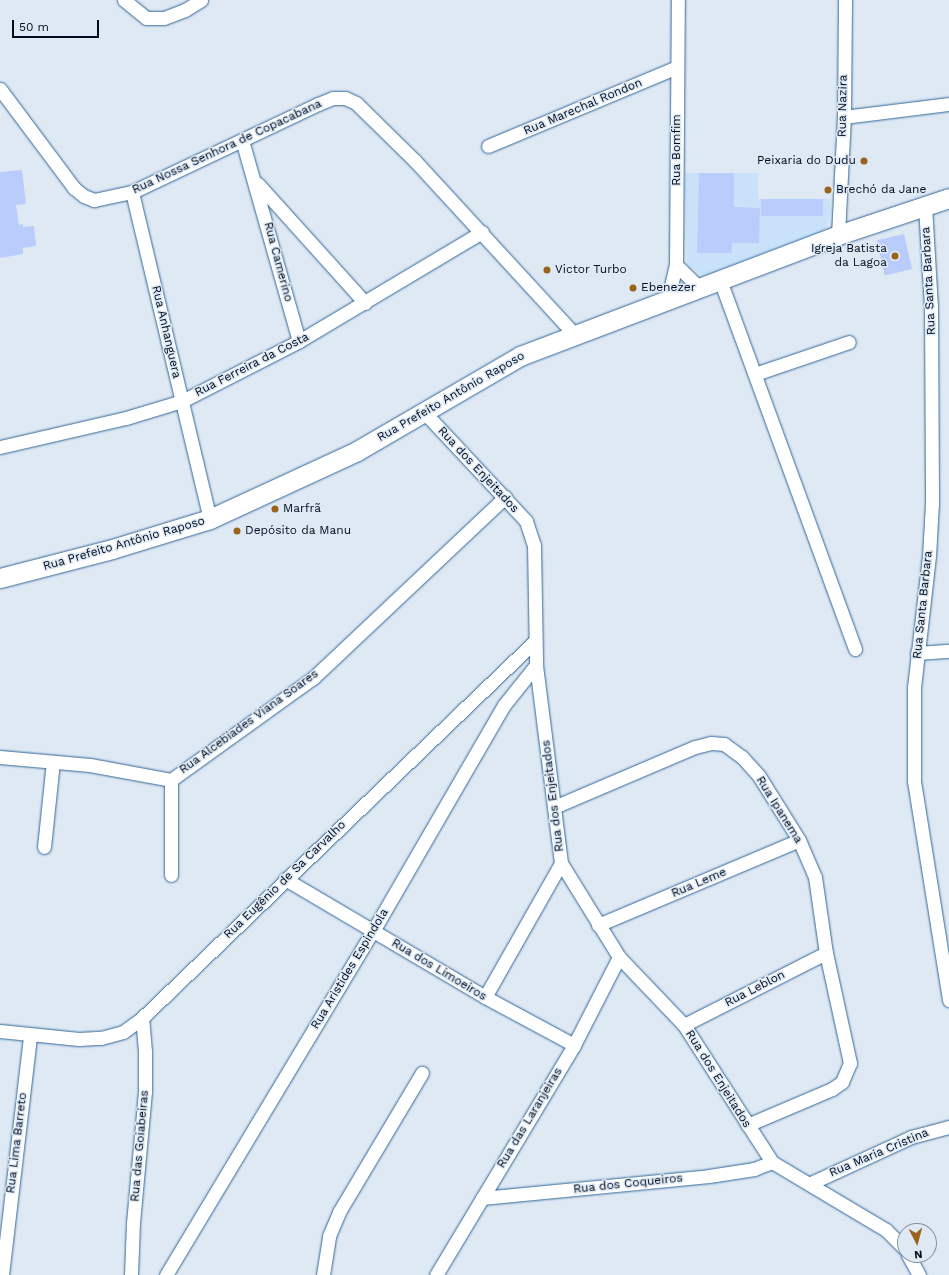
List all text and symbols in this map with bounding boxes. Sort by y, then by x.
scale bar [14,12,101,38]
text: 50 m [19,20,49,34]
street label: Rua Nazira [835,74,851,138]
street label: Rua Marechal Rondon [521,75,645,139]
street label: Rua Nossa Senhora de Copacabana [130,96,324,198]
street label: Rua Bomfim [670,114,684,186]
place label: Peixaria do Dudu [757,154,856,168]
marker: Peixaria do Dudu [859,156,869,166]
place label: Brechó da Jane [836,183,927,197]
marker: Brechó da Jane [823,185,833,195]
street label: Rua Camerino [260,220,296,304]
street label: Rua Santa Barbara [919,226,939,336]
place label: Igreja Batista da Lagoa [811,242,887,270]
marker: Igreja Batista da Lagoa [890,251,900,261]
place label: Victor Turbo [555,263,627,277]
marker: Victor Turbo [542,265,552,275]
place label: Ebenezer [641,281,696,295]
marker: Ebenezer [628,283,638,293]
street label: Rua Anhanguera [148,284,184,380]
street label: Rua Ferreira da Costa [192,330,312,400]
street label: Rua Prefeito Antônio Raposo [374,349,528,445]
street label: Rua dos Enjeitados [434,424,522,516]
place label: Marfrã [283,502,321,516]
marker: Marfrã [270,504,280,514]
street label: Rua Prefeito Antônio Raposo [41,514,207,574]
place label: Depósito da Manu [245,524,351,538]
marker: Depósito da Manu [232,526,242,536]
street label: Rua Santa Barbara [910,550,936,660]
street label: Rua Alcebíades Viana Soares [176,666,322,778]
street label: Rua dos Enjeitados [539,739,567,853]
street label: Rua Ipanema [753,774,805,846]
street label: Rua Eugênio de Sa Carvalho [221,818,349,942]
street label: Rua Leme [669,865,729,901]
street label: Rua Aristides Espindola [308,906,392,1032]
street label: Rua dos Limoeiros [389,936,489,1004]
street label: Rua Leblon [722,968,788,1010]
street label: Rua dos Enjeitados [682,1027,754,1131]
street label: Rua das Laranjeiras [494,1065,566,1171]
street label: Rua das Goiabeiras [128,1089,152,1203]
street label: Rua Lima Barreto [4,1091,30,1195]
street label: Rua Maria Cristina [827,1125,931,1181]
street label: Rua dos Coqueiros [573,1171,683,1197]
north arrow [897,1223,937,1263]
text: N [913,1248,923,1261]

